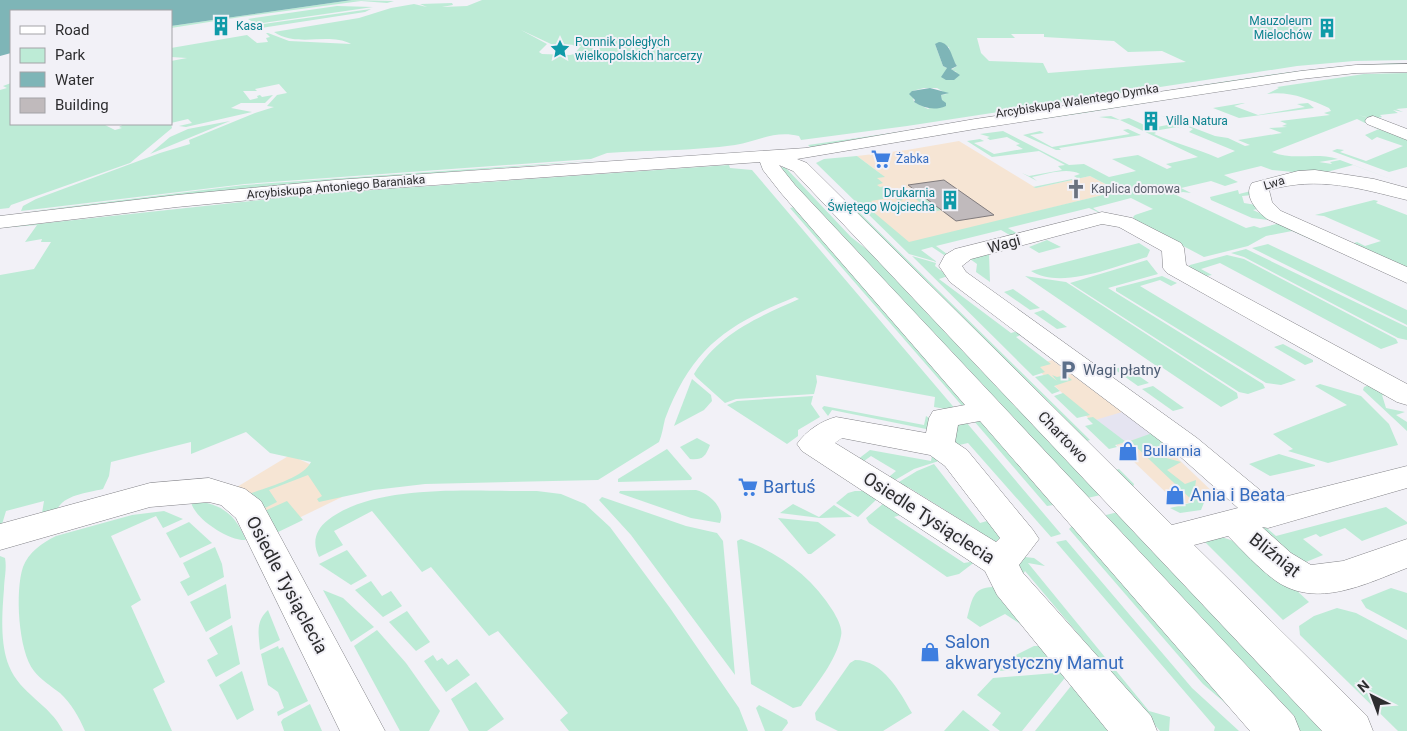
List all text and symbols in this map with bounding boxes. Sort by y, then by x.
legend [10,10,172,125]
place label: Mauzoleum Mielochów [1249,14,1312,42]
building icon: Kasa [210,15,232,37]
building icon: Mauzoleum Mielochów [1316,17,1338,39]
place label: Kasa [236,19,263,33]
text: Road [55,21,89,39]
place label: Pomnik poległych wielkopolskich harcerzy [575,35,702,63]
place icon: Pomnik poległych wielkopolskich harcerzy [549,38,571,60]
text: Park [55,46,86,64]
text: Water [55,71,94,89]
street label: Arcybiskupa Walentego Dymka [994,81,1160,121]
text: Building [55,96,109,114]
building icon: Villa Natura [1140,110,1162,132]
place label: Villa Natura [1166,114,1228,128]
supermarket icon: Żabka [870,148,892,170]
place label: Żabka [896,151,929,166]
street label: Arcybiskupa Antoniego Baraniaka [246,172,426,202]
street label: Lwa [1262,173,1286,193]
church icon: Kaplica domowa [1065,178,1087,200]
place label: Kaplica domowa [1091,182,1180,196]
place label: Drukarnia Świętego Wojciecha [828,186,935,214]
building icon: Drukarnia Świętego Wojciecha [939,189,961,211]
street label: Wagi [986,231,1022,257]
parking icon: Wagi płatny [1057,359,1079,381]
place label: Wagi płatny [1083,361,1161,379]
street label: Chartowo [1034,407,1092,467]
shop icon: Bullarnia [1117,440,1139,462]
place label: Bullarnia [1143,442,1201,460]
street label: Osiedle Tysiąclecia [859,467,999,568]
supermarket icon: Bartuś [737,476,759,498]
place label: Bartuś [763,476,816,497]
shop icon: Ania i Beata [1164,484,1186,506]
place label: Ania i Beata [1190,484,1285,505]
street label: Osiedle Tysiąclecia [242,512,333,657]
street label: Bliźniąt [1246,528,1305,581]
place label: Salon akwarystyczny Mamut [945,631,1124,673]
shop icon: Salon akwarystyczny Mamut [919,641,941,663]
north arrow [1347,671,1397,721]
text: N [1354,677,1372,696]

